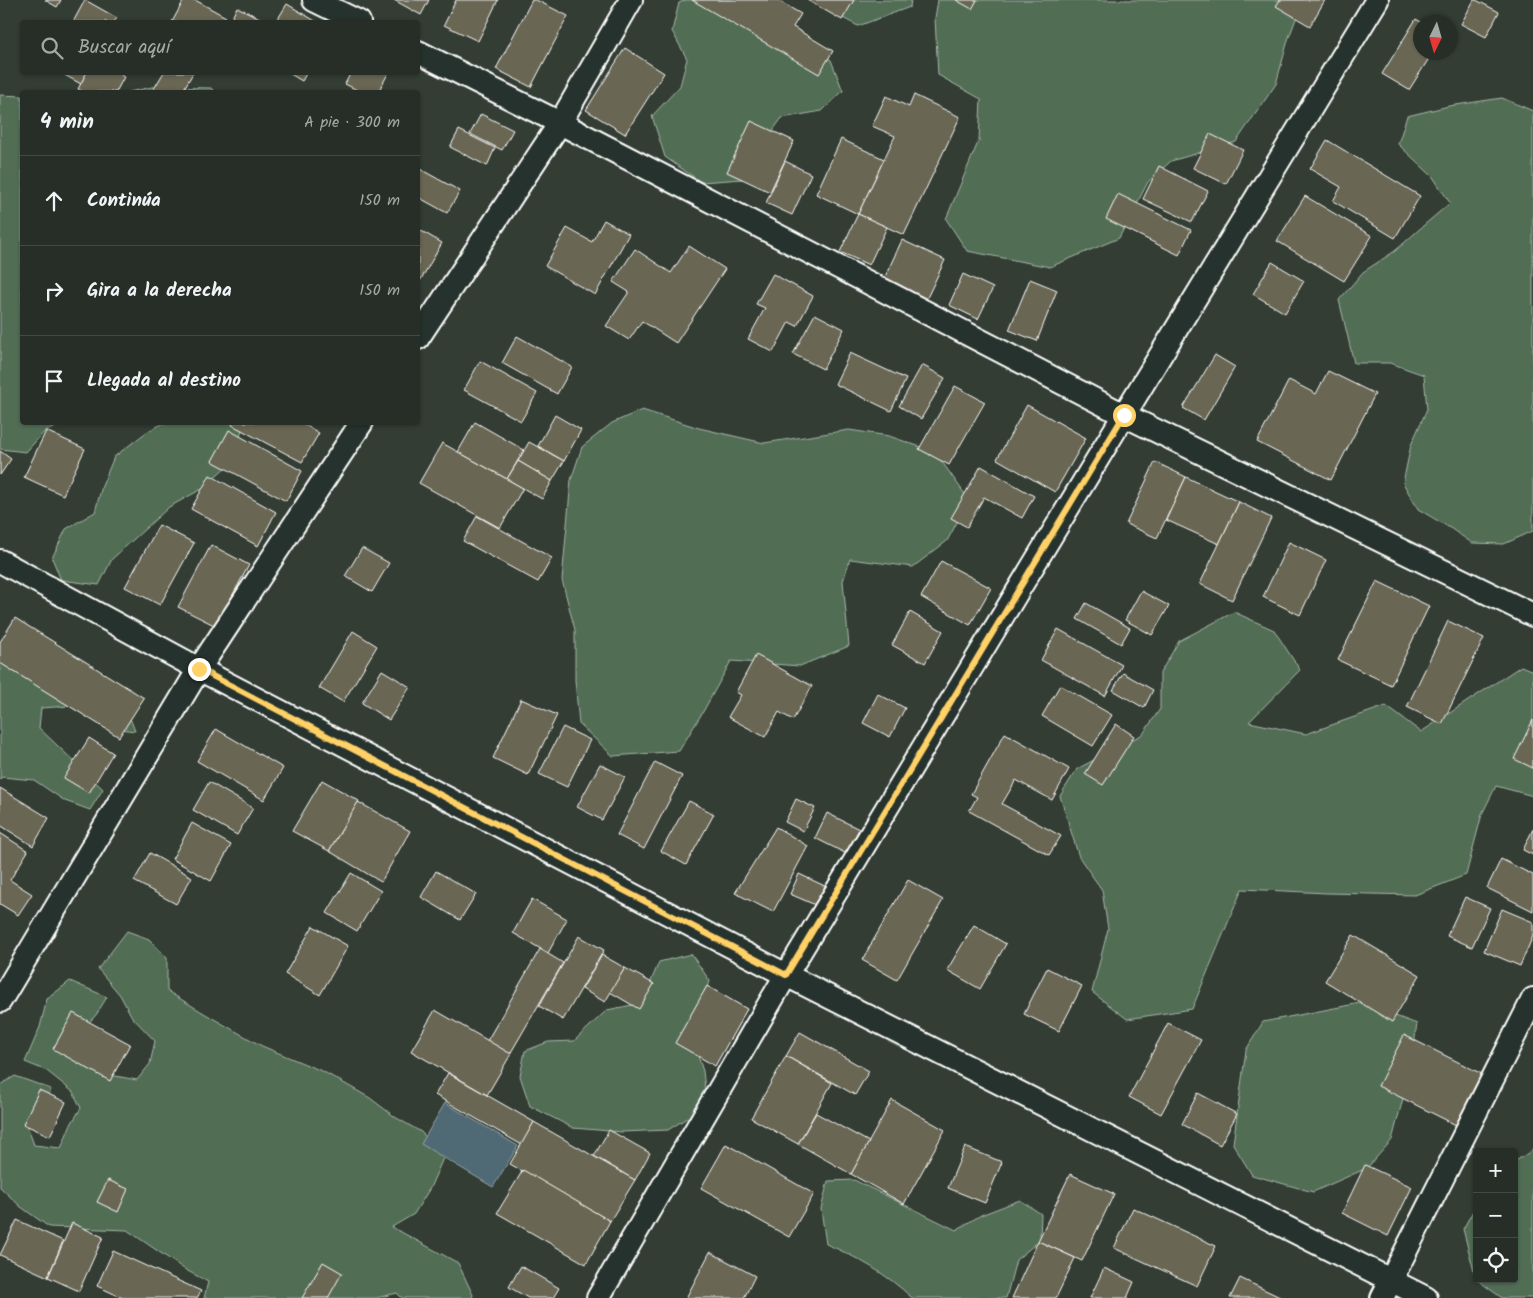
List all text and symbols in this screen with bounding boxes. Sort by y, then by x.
north arrow [1413,15,1458,60]
search box [20,20,420,75]
text: Buscar aquí [78,33,170,63]
icon: search [38,34,66,62]
text: 4 min [40,106,94,139]
text: A pie · 300 m [304,110,400,135]
text: Continúa [87,186,161,216]
icon: ahead [40,187,68,215]
text: 150 m [359,188,400,213]
text: Gira a la derecha [87,276,232,306]
icon: right [40,277,68,305]
text: 150 m [359,278,400,303]
text: Llegada al destino [87,366,241,396]
icon: arrive [40,367,68,395]
route start [1113,404,1136,427]
route end [188,658,211,681]
map controls [1473,1148,1518,1283]
button: + [1473,1148,1518,1193]
button: − [1473,1193,1518,1238]
button: locate [1473,1238,1518,1283]

